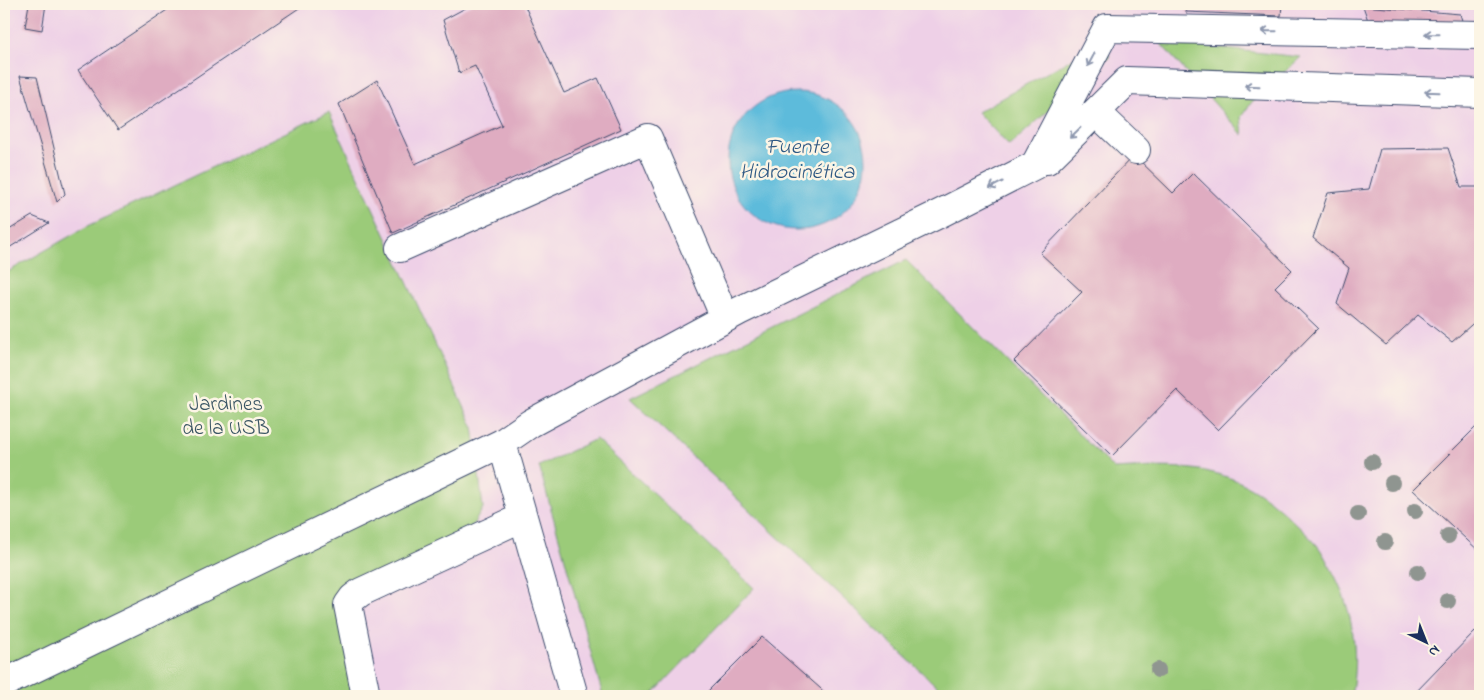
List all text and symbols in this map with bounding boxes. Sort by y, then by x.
one-way arrow [1261,26,1278,36]
one-way arrow [1424,29,1440,39]
one-way arrow [1086,52,1096,67]
one-way arrow [1244,81,1260,90]
one-way arrow [1424,87,1440,96]
one-way arrow [1069,126,1081,139]
water label: Fuente Hidrocinética [740,132,856,189]
one-way arrow [989,180,1004,190]
park label: Jardines de la USB [182,390,270,444]
north arrow [1402,618,1452,668]
text: N [1423,640,1444,661]

